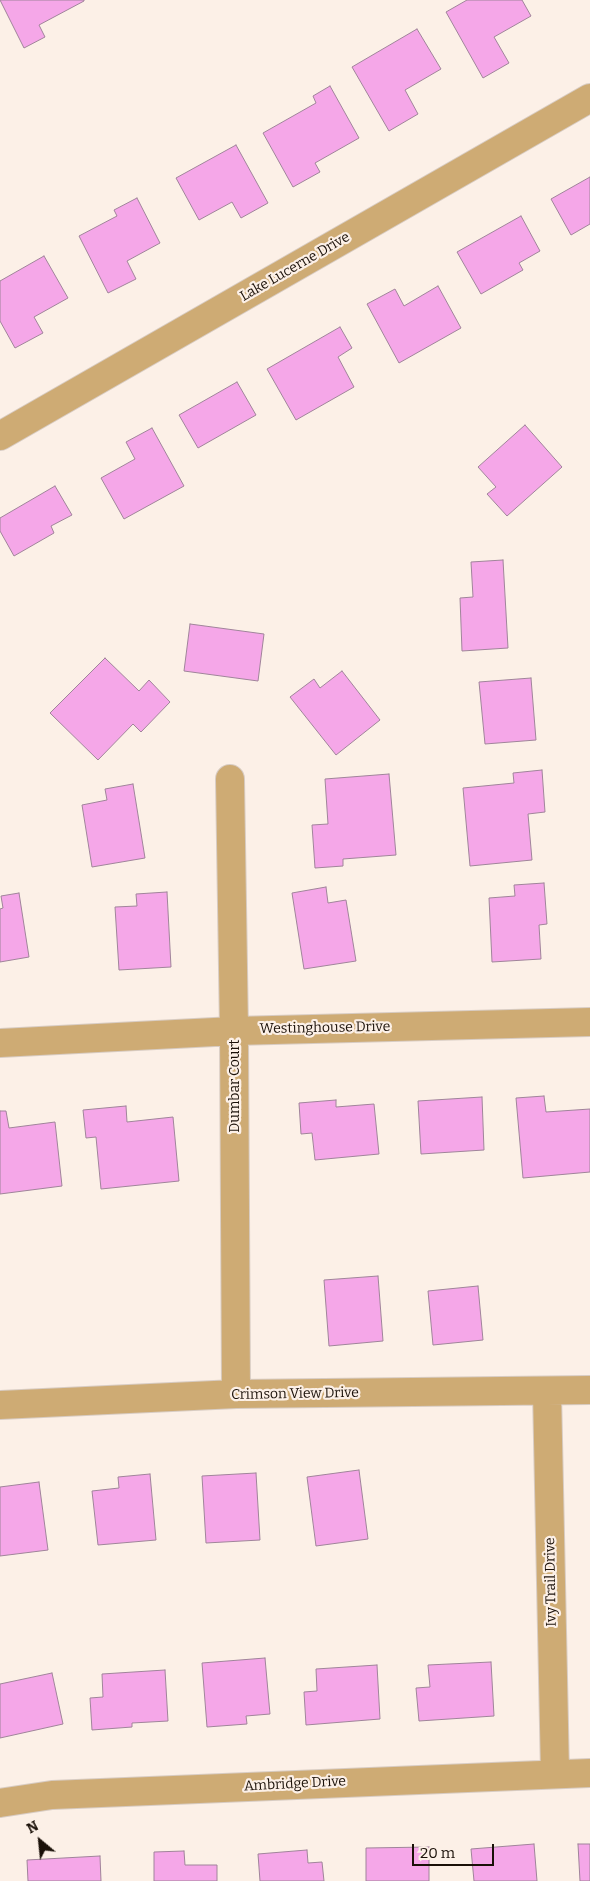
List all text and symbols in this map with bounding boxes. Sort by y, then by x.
street label: Lake Lucerne Drive [237,229,353,305]
street label: Westinghouse Drive [260,1018,390,1038]
street label: Dumbar Court [227,1039,243,1133]
street label: Crimson View Drive [231,1384,359,1404]
street label: Ivy Trail Drive [542,1537,560,1627]
street label: Ambridge Drive [244,1773,346,1795]
north arrow [15,1816,65,1866]
text: N [24,1817,41,1837]
scale bar [415,1834,498,1866]
text: 20 m [420,1844,455,1862]

